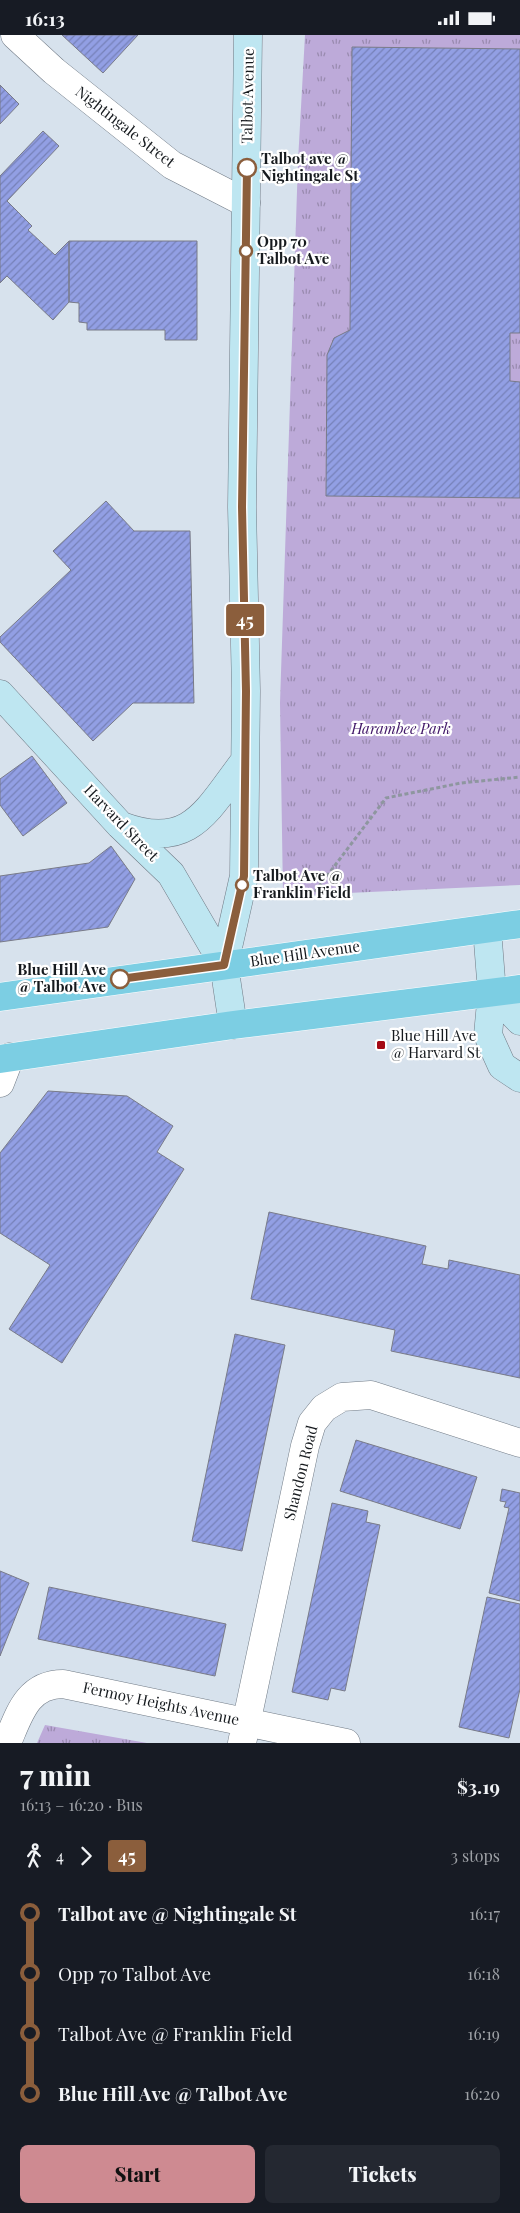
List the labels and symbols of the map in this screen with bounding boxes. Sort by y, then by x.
street label: Talbot Avenue [236,48,258,144]
street label: Nightingale Street [72,81,180,172]
place label: Talbot ave @ Nightingale St [261,148,359,185]
marker: Talbot ave @ Nightingale St [237,158,257,178]
place label: Opp 70 Talbot Ave [257,231,330,268]
marker: Opp 70 Talbot Ave [239,244,253,258]
line badge: 45 [222,604,268,636]
park label: Harambee Park [350,718,451,738]
street label: Harvard Street [80,780,164,865]
place label: Talbot Ave @ Franklin Field [253,865,351,902]
marker: Talbot Ave @ Franklin Field [235,878,249,892]
street label: Blue Hill Avenue [249,935,361,971]
place label: Blue Hill Ave @ Talbot Ave [17,959,106,996]
marker: Blue Hill Ave @ Talbot Ave [110,969,130,989]
place label: Blue Hill Ave @ Harvard St [391,1025,481,1062]
marker: Blue Hill Ave @ Harvard St [375,1039,387,1051]
street label: Shandon Road [279,1423,322,1522]
street label: Fermoy Heights Avenue [81,1677,241,1729]

